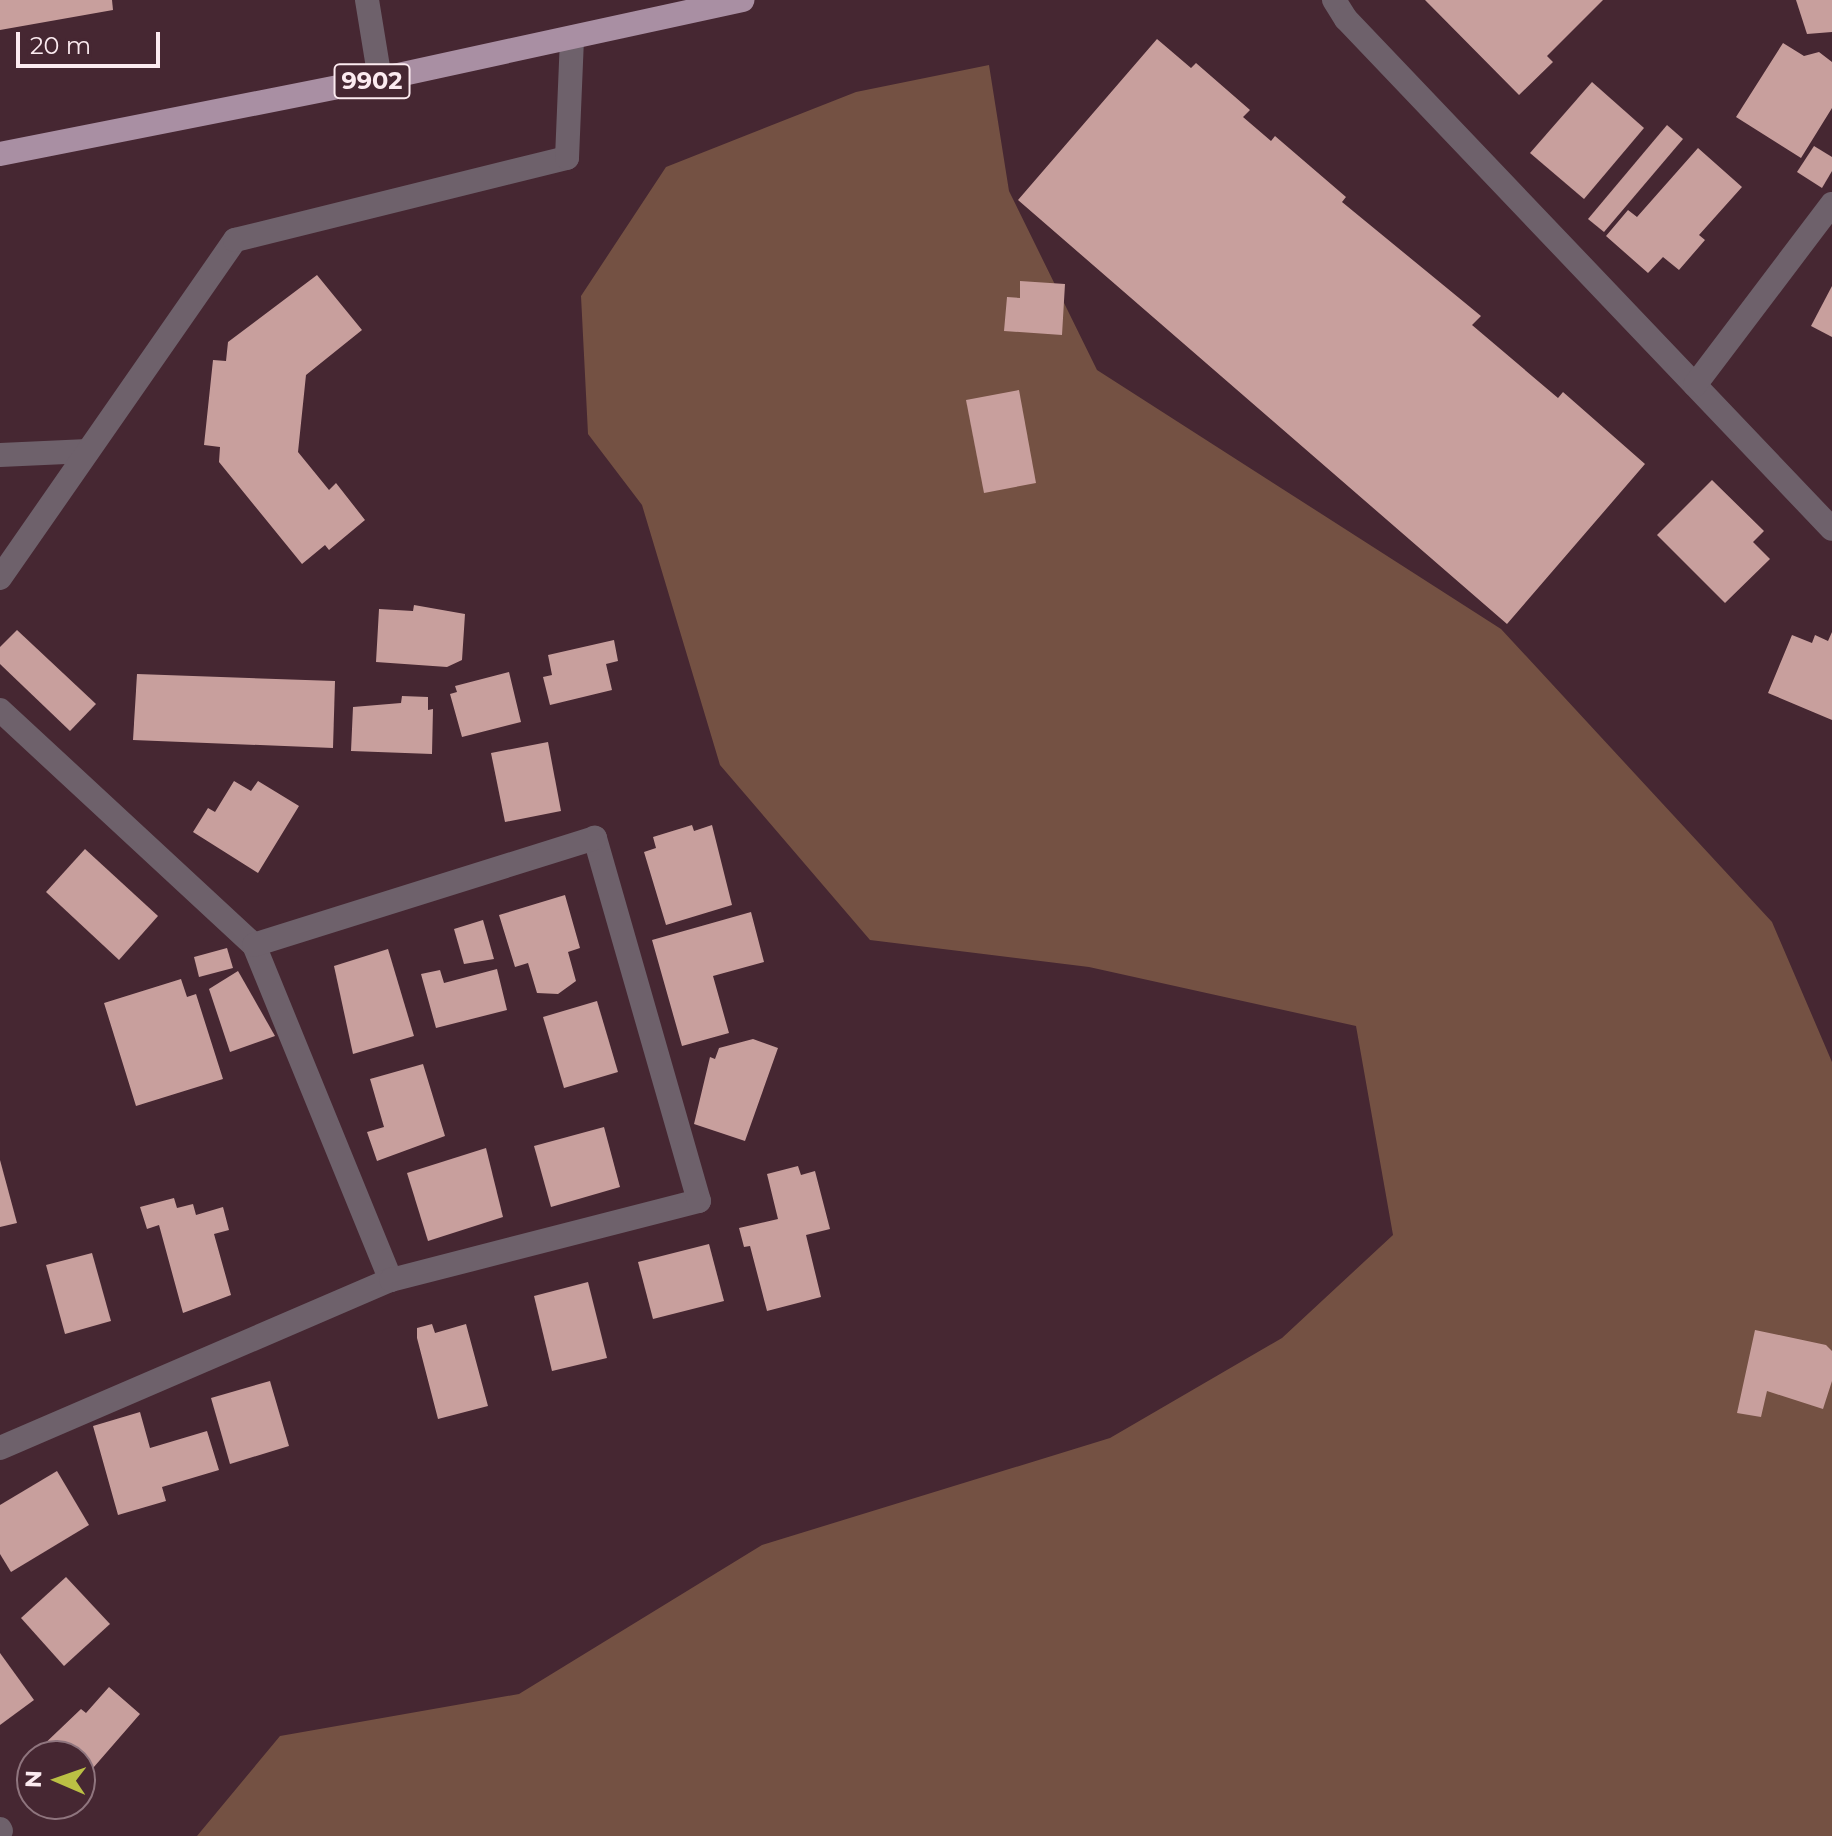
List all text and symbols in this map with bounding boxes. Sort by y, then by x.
scale bar [20,16,164,66]
text: 20 m [30,31,91,60]
road number: 9902 [332,61,412,101]
north arrow [16,1740,96,1820]
text: N [20,1770,47,1789]

